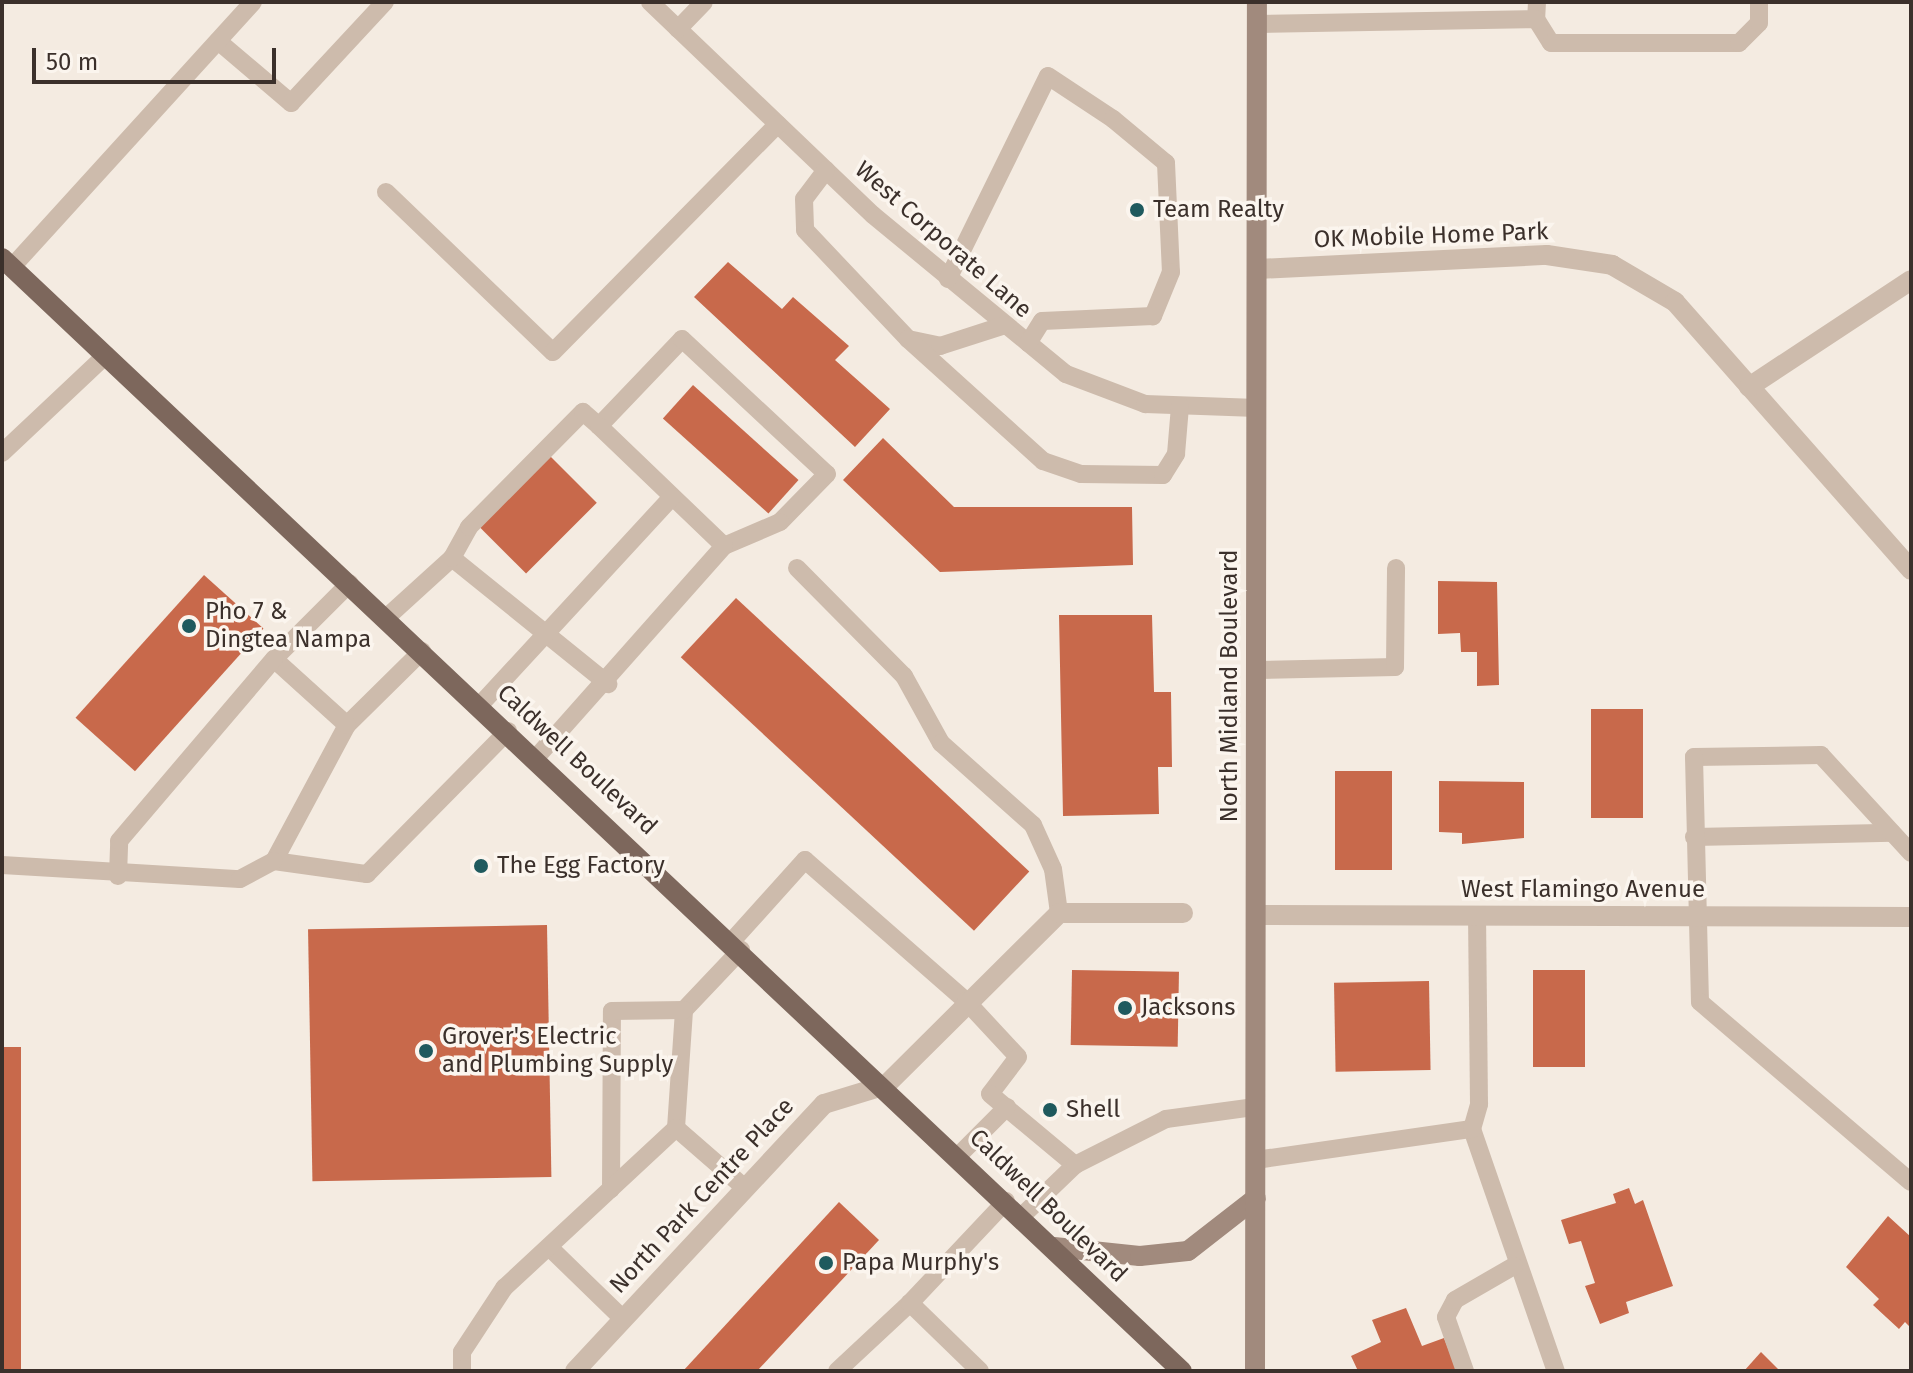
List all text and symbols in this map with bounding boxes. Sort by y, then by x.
scale bar [36,32,280,82]
text: 50 m [46,48,98,76]
street label: West Corporate Lane [849,155,1037,325]
place label: Team Realty [1153,196,1284,224]
marker: Team Realty [1128,201,1146,219]
street label: OK Mobile Home Park [1313,218,1549,254]
street label: North Midland Boulevard [1216,549,1244,823]
place label: Pho 7 & Dingtea Nampa [205,598,371,654]
marker: Pho 7 & Dingtea Nampa [180,617,198,635]
street label: Caldwell Boulevard [491,679,663,841]
place label: The Egg Factory [497,852,665,880]
marker: The Egg Factory [472,857,490,875]
street label: West Flamingo Avenue [1461,876,1705,904]
place label: Jacksons [1141,994,1236,1022]
marker: Jacksons [1116,999,1134,1017]
place label: Grover's Electric and Plumbing Supply [442,1023,673,1079]
marker: Grover's Electric and Plumbing Supply [417,1042,435,1060]
street label: North Park Centre Place [604,1092,800,1300]
place label: Shell [1066,1096,1120,1124]
marker: Shell [1041,1101,1059,1119]
street label: Caldwell Boulevard [963,1123,1133,1289]
place label: Papa Murphy's [842,1249,999,1277]
marker: Papa Murphy's [817,1254,835,1272]

